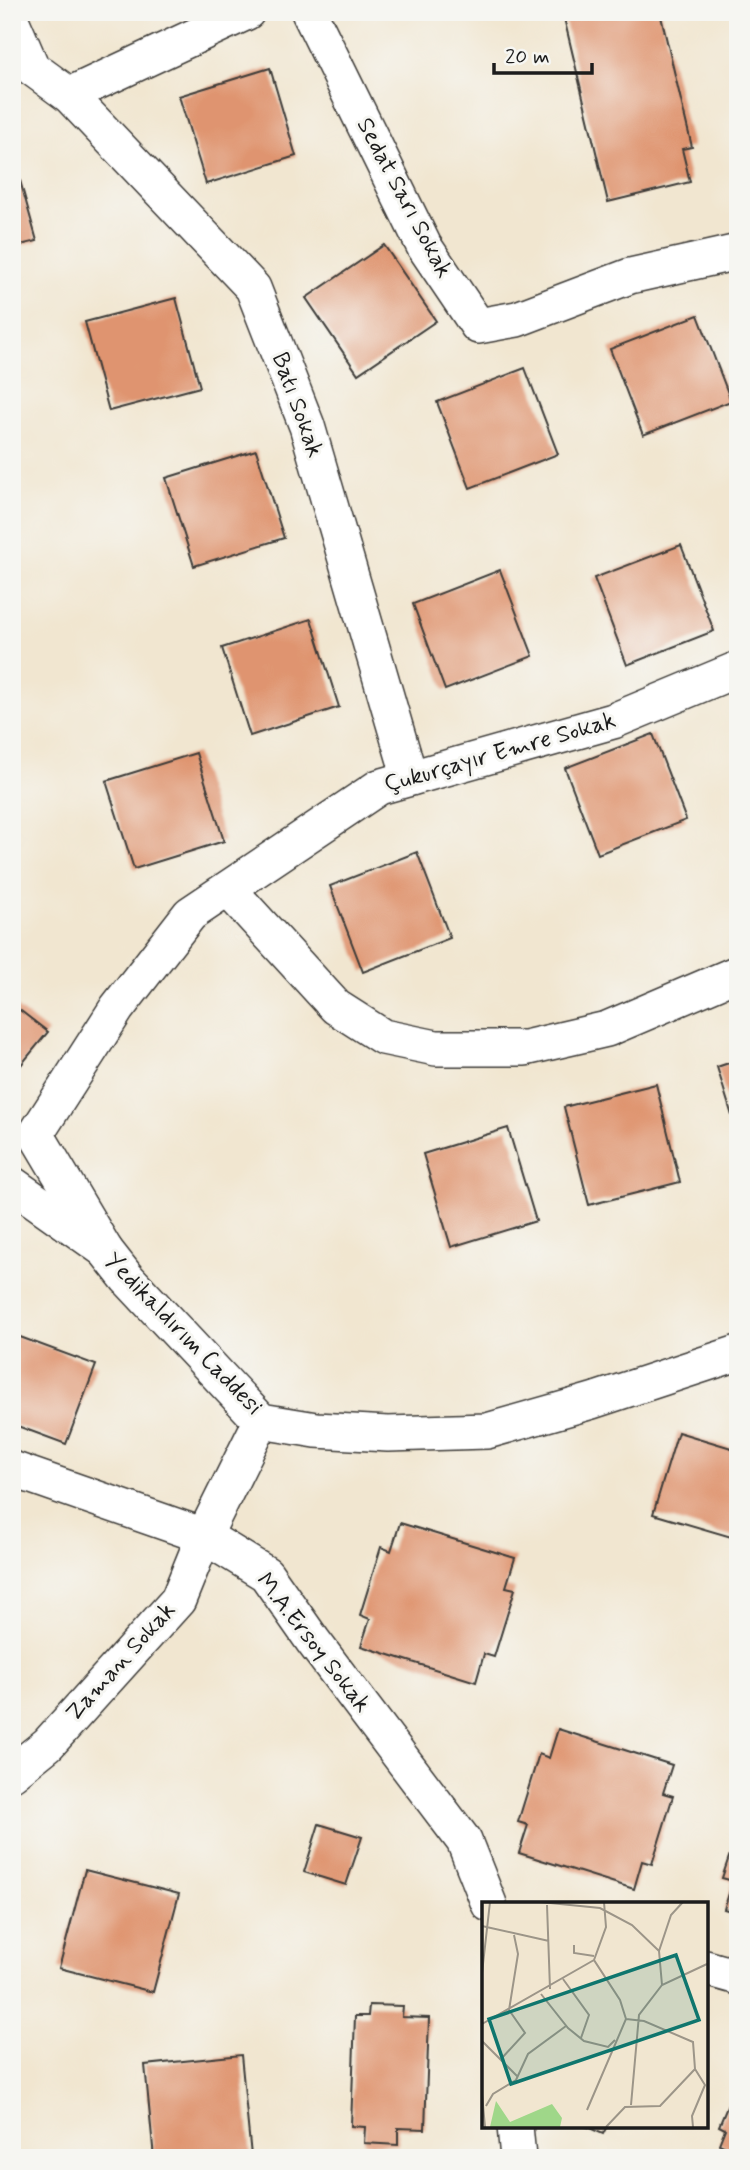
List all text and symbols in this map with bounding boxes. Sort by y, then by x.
scale bar [494,32,592,76]
text: 20 m [505,43,550,71]
street label: Sedat Sarı Sokak [349,112,459,284]
street label: Batı Sokak [264,348,330,462]
street label: Çukurçayır Emre Sokak [381,705,619,801]
street label: Yedikaldırım Caddesi [97,1246,269,1422]
street label: M.A.Ersoy Sokak [249,1567,377,1719]
street label: Zaman Sokak [59,1596,183,1728]
inset map [482,1902,708,2128]

